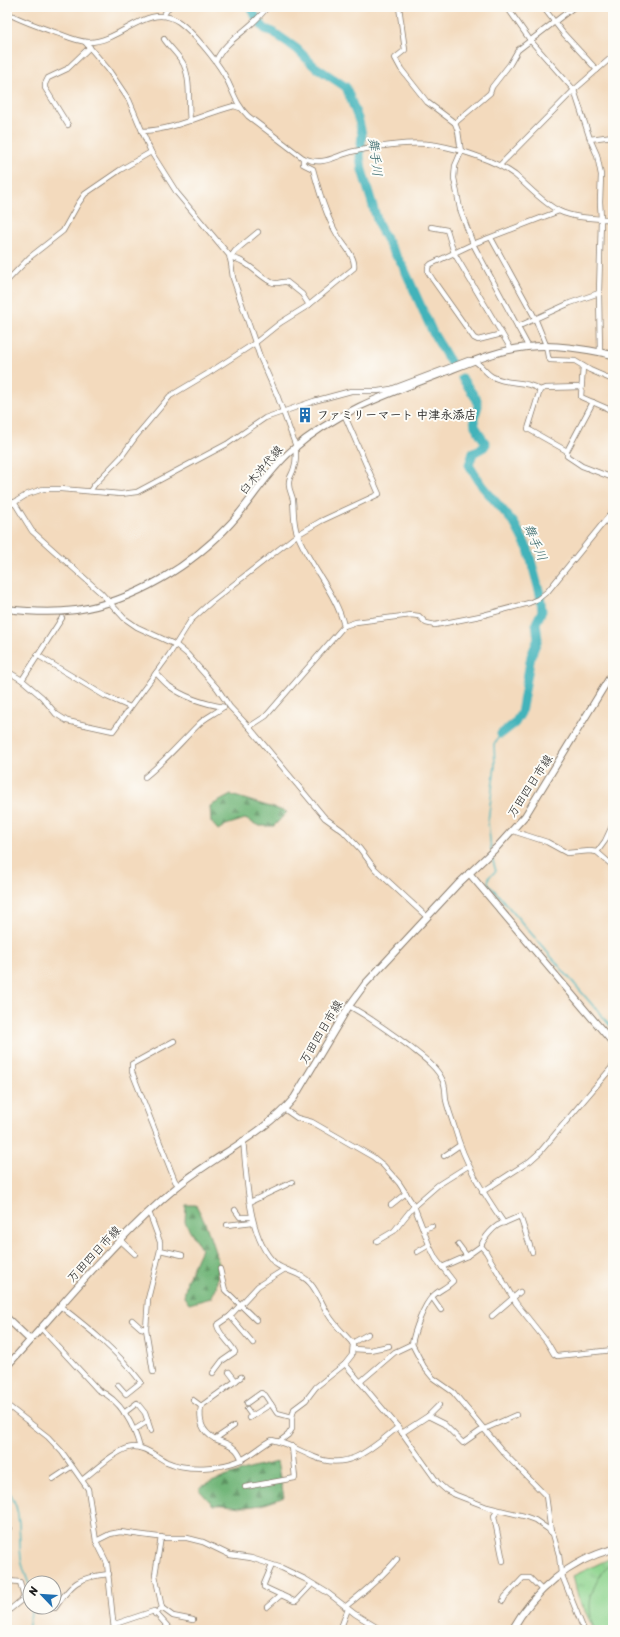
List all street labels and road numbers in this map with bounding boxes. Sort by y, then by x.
street label: 臼木沖代線 [233,440,289,500]
street label: 万田四日市線 [501,750,559,822]
street label: 万田四日市線 [293,995,349,1069]
street label: 万田四日市線 [61,1220,127,1288]

